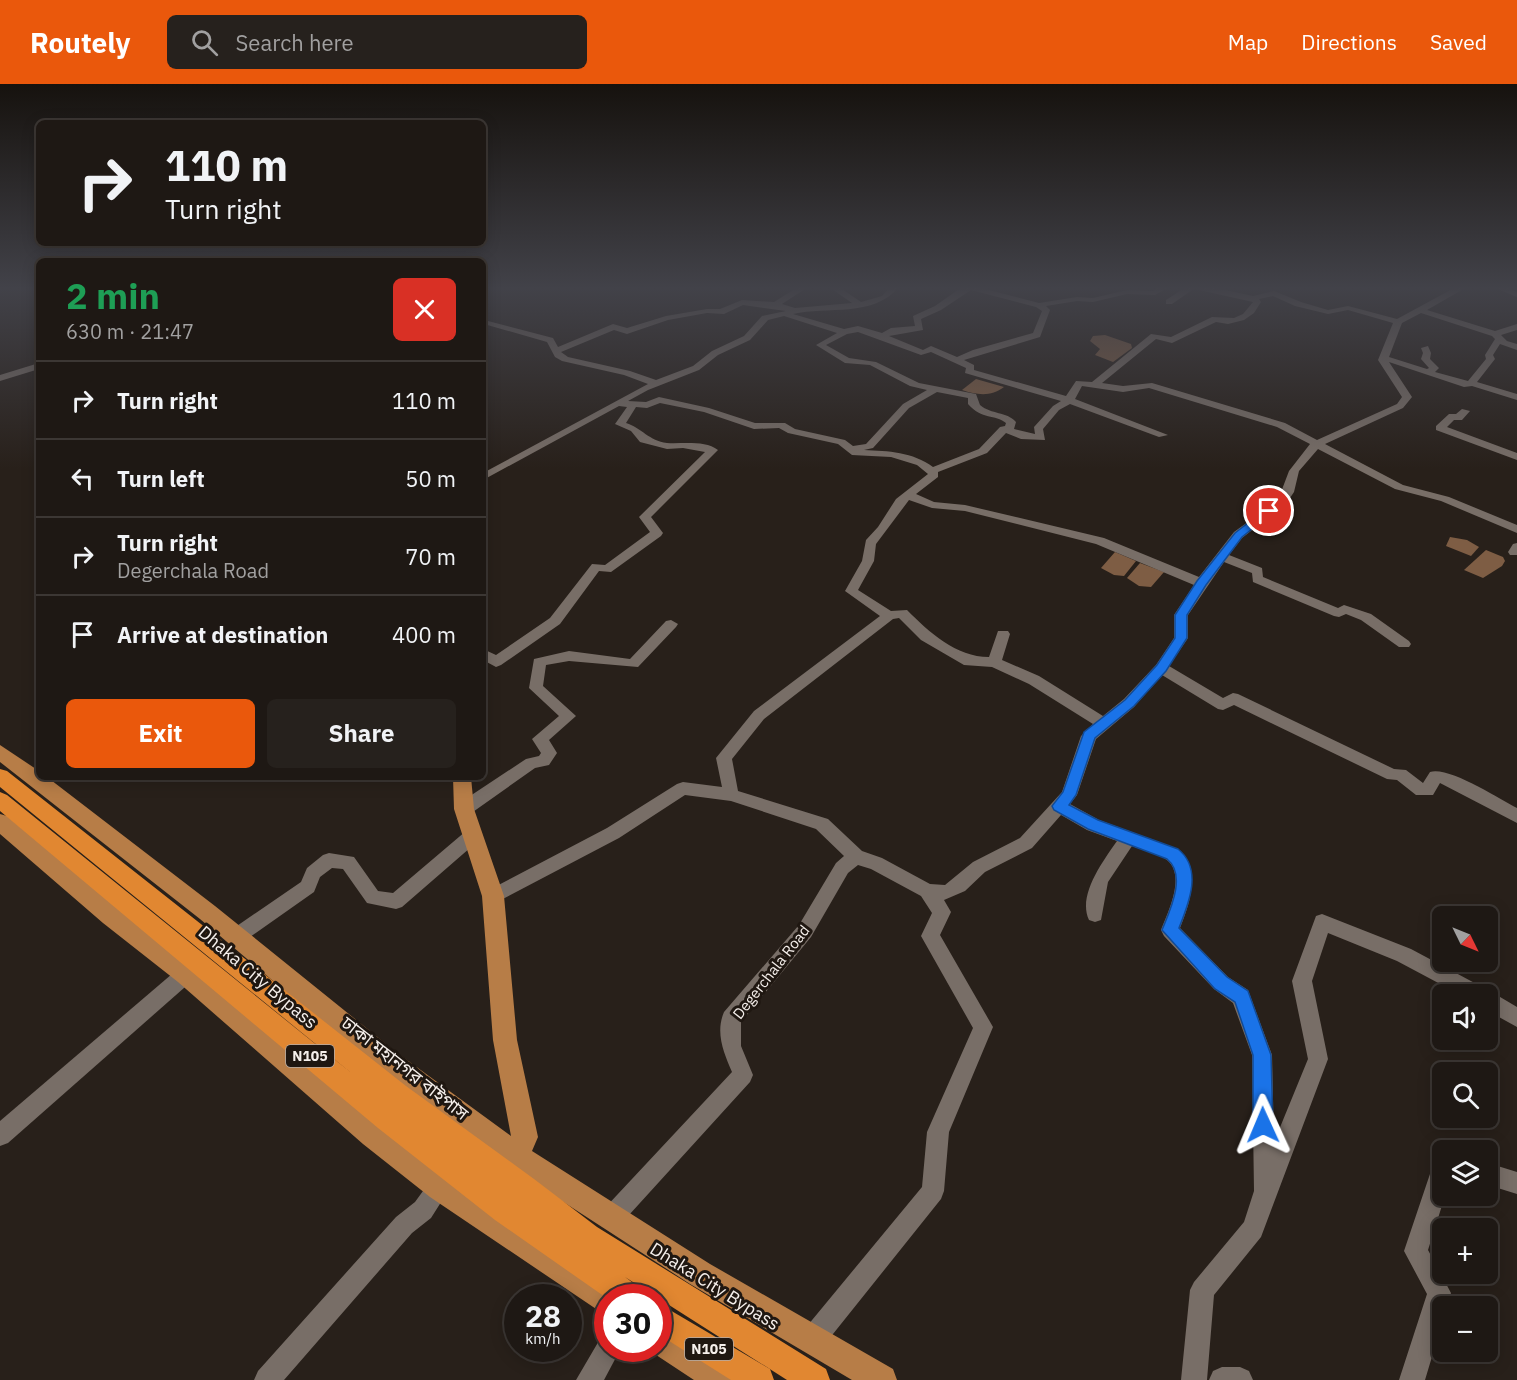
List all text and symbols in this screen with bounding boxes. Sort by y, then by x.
search box [167,15,587,69]
text: Routely [30,24,131,61]
icon: search [188,26,221,59]
text: Search here [236,28,354,57]
text: Map [1228,28,1268,56]
text: Directions [1301,28,1397,56]
text: Saved [1430,28,1487,56]
text: 110 m [165,138,288,193]
icon: right [66,144,144,222]
text: Turn right [165,191,282,226]
text: 2 min [66,272,160,319]
button: close [393,278,456,341]
text: 630 m · 21:47 [66,318,194,345]
icon: right [66,384,99,417]
text: Turn right [117,386,218,415]
text: 110 m [392,386,456,415]
icon: left [66,462,99,495]
text: Turn left [117,464,205,493]
text: 50 m [405,464,456,493]
pin [1243,485,1294,536]
icon: arrive [1252,494,1285,527]
text: Turn right [117,528,218,557]
icon: right [66,540,99,573]
text: 70 m [405,542,456,571]
text: Degerchala Road [117,557,269,584]
icon: arrive [66,618,99,651]
text: Arrive at destination [117,620,328,649]
text: 400 m [392,620,456,649]
button: Exit [66,699,255,768]
button: Share [267,699,456,768]
north arrow [1432,906,1498,972]
map controls [1432,906,1498,1362]
street label: Dhaka City Bypass [194,920,322,1034]
street label: Degerchala Road [728,921,814,1023]
button: sound [1432,984,1498,1050]
street label: ঢাকা মহানগর বাইপাস [336,1011,474,1125]
road number: N105 [286,1045,334,1067]
button: search [1432,1062,1498,1128]
position arrow [1231,1093,1295,1157]
button: layers [1432,1140,1498,1206]
button: + [1432,1218,1498,1284]
street label: Dhaka City Bypass [646,1237,784,1335]
speed limit sign: 30 [594,1284,672,1362]
text: 28 [525,1296,561,1335]
button: − [1432,1296,1498,1362]
text: km/h [525,1329,561,1348]
road number: N105 [685,1338,733,1360]

